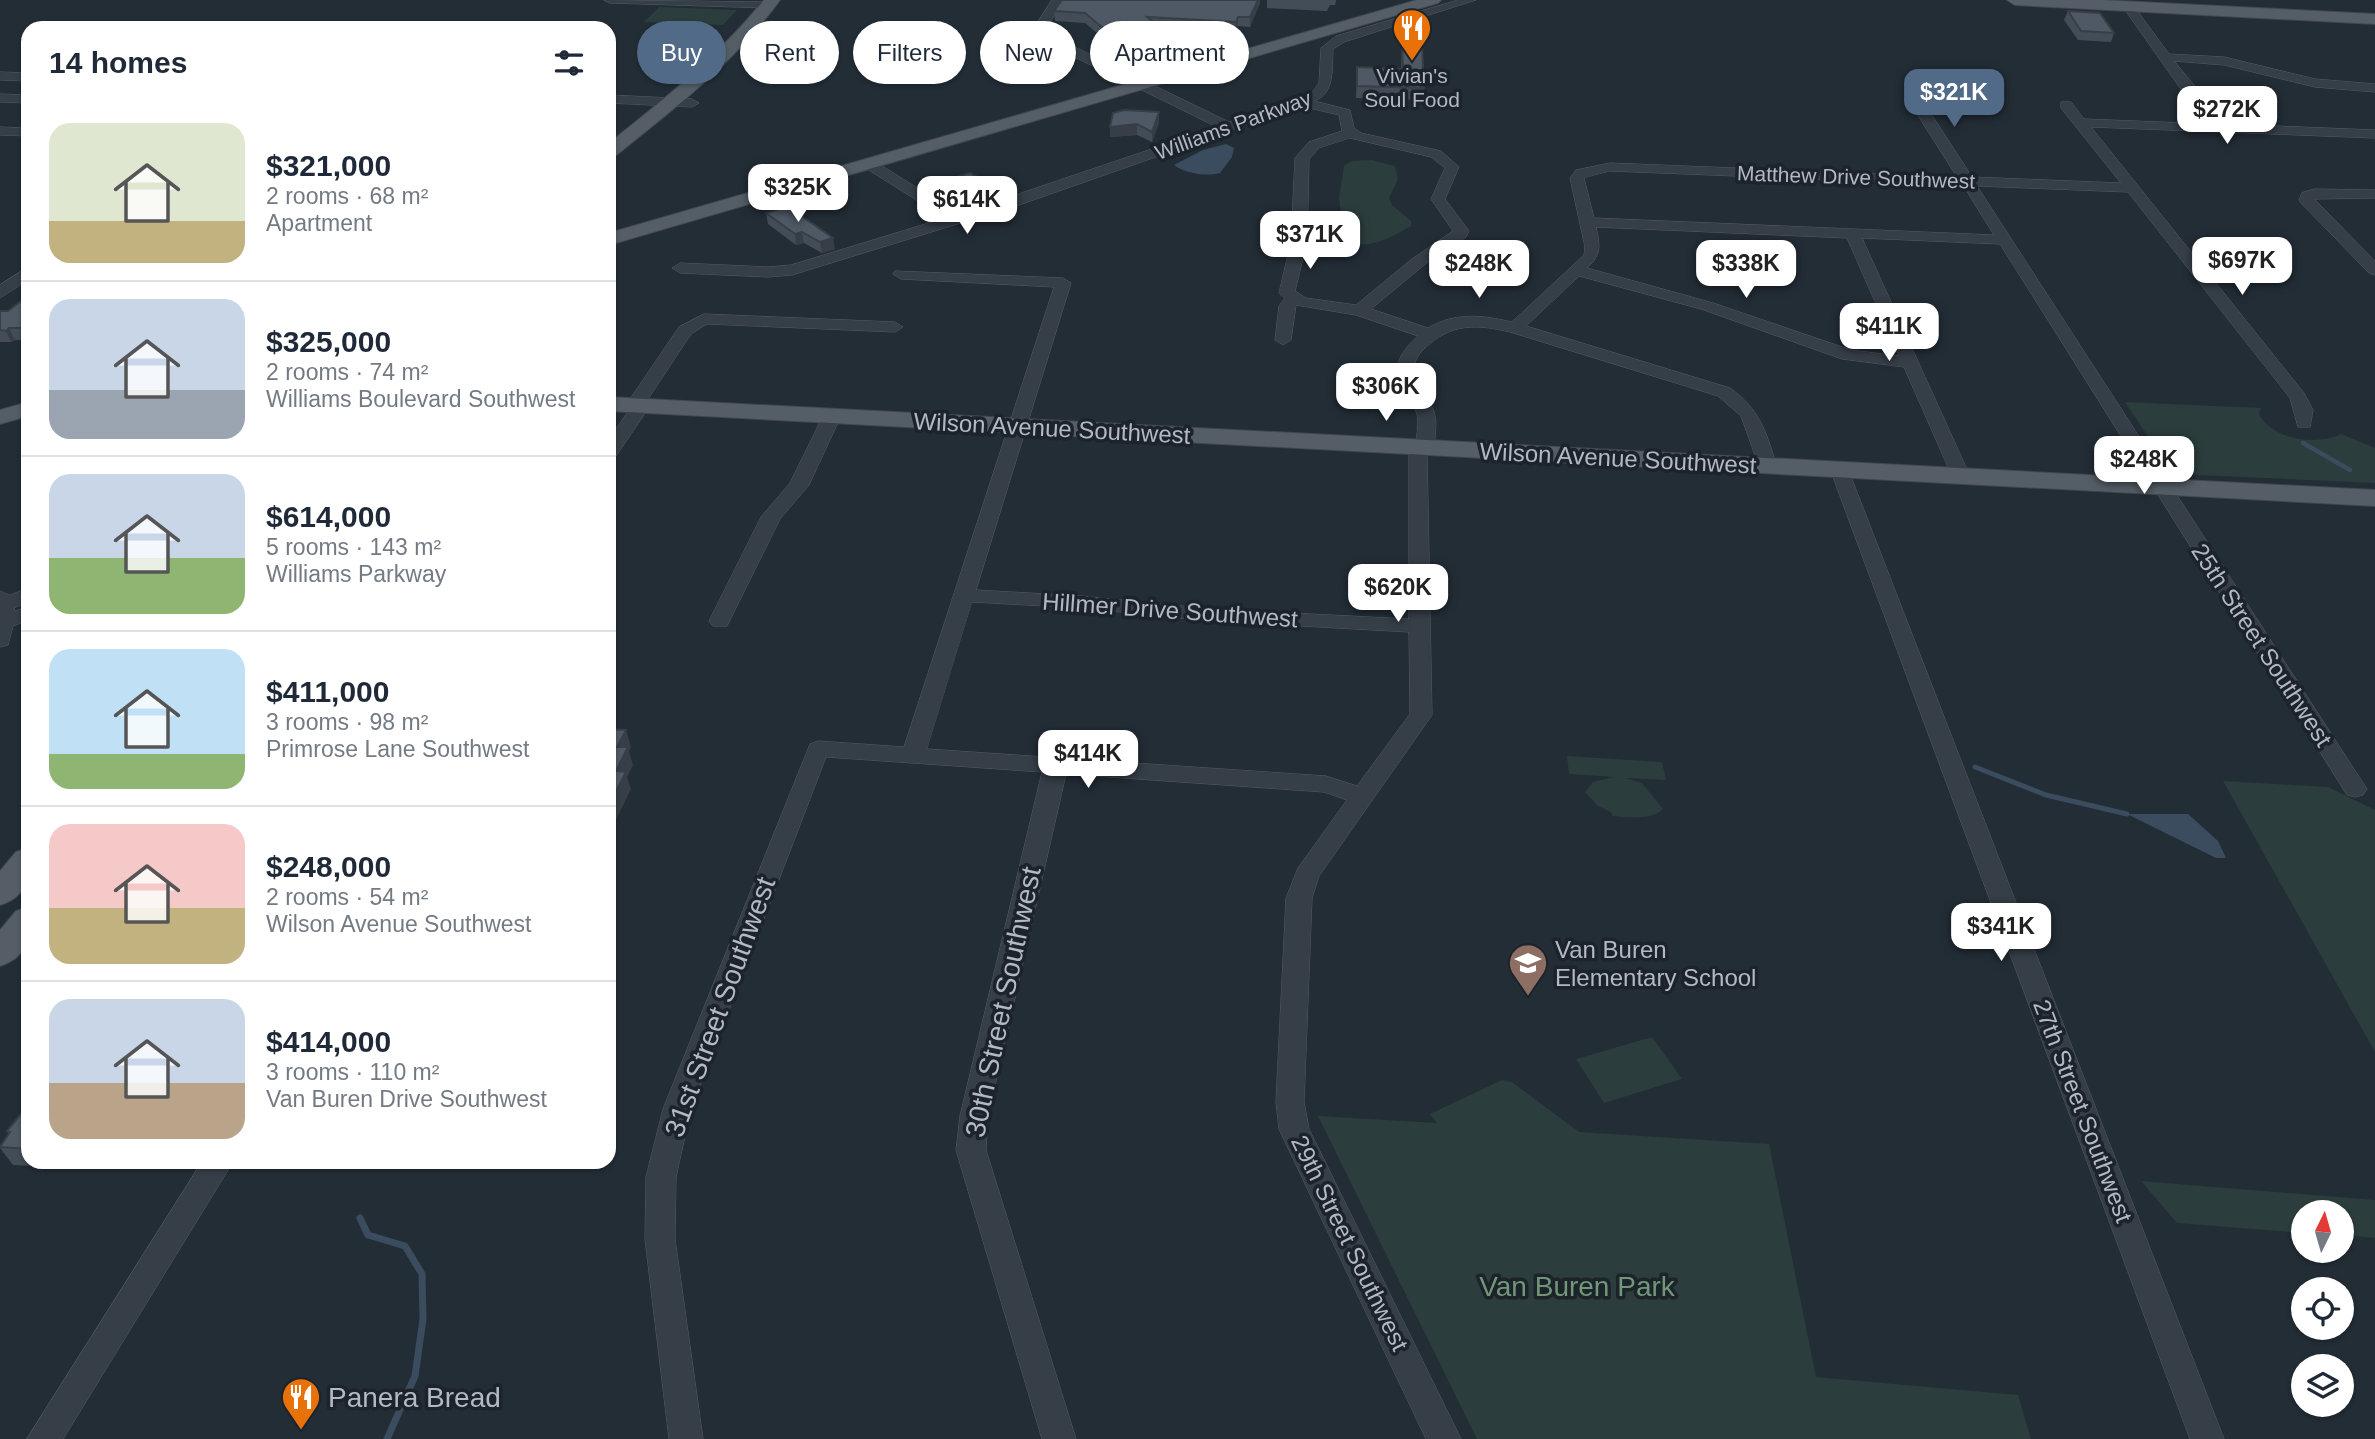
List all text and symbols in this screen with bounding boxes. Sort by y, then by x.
restaurant icon: Vivian's Soul Food [1391,7,1433,62]
chip: Buy [637,21,726,84]
chip: Rent [740,21,839,84]
chip: Filters [853,21,966,84]
chip: New [980,21,1076,84]
chip: Apartment [1090,21,1249,84]
icon: filters [550,44,588,82]
text: 14 homes [49,46,187,79]
place label: Vivian's Soul Food [1364,64,1460,111]
pin: $321K [1905,69,2003,129]
text: $321K [1920,79,1988,105]
street label: Williams Parkway [1152,86,1315,164]
pin: $272K [2178,86,2276,146]
text: $272K [2193,96,2261,122]
text: $321,000 [266,149,391,182]
icon: home [105,151,189,235]
street label: Matthew Drive Southwest [1737,161,1976,193]
pin: $325K [749,164,847,224]
text: $325K [764,174,832,200]
pin: $614K [918,176,1016,236]
text: 2 rooms · 68 m² [266,183,428,209]
text: $614K [933,186,1001,212]
text: Apartment [266,210,372,236]
pin: $371K [1261,212,1359,271]
text: $371K [1276,221,1344,247]
pin: $697K [2193,238,2291,297]
pin: $248K [1430,240,1528,300]
pin: $338K [1697,240,1795,300]
text: $697K [2208,247,2276,273]
text: $248K [1445,250,1513,276]
text: $338K [1712,250,1780,276]
pin: $411K [1840,304,1938,363]
text: $411K [1856,313,1922,339]
text: $325,000 [266,325,391,358]
icon: home [105,327,189,411]
text: 2 rooms · 74 m² [266,359,428,385]
pin: $306K [1337,364,1435,423]
text: $306K [1352,373,1420,399]
text: Williams Boulevard Southwest [266,386,575,412]
street label: Wilson Avenue Southwest [913,407,1191,449]
pin: $248K [2095,436,2193,496]
street label: Wilson Avenue Southwest [1479,437,1757,479]
text: $248K [2110,446,2178,472]
text: $614,000 [266,500,391,533]
icon: home [105,502,189,586]
text: 5 rooms · 143 m² [266,534,441,560]
street label: 25th Street Southwest [2186,539,2338,752]
text: Williams Parkway [266,561,446,587]
pin: $620K [1349,564,1447,624]
text: $620K [1364,574,1432,600]
street label: Hillmer Drive Southwest [1041,588,1299,632]
text: $411,000 [266,675,389,708]
icon: home [105,677,189,761]
text: 3 rooms · 98 m² [266,709,428,735]
pin: $414K [1039,730,1137,790]
text: Primrose Lane Southwest [266,736,529,762]
text: $414K [1054,740,1122,766]
text: $248,000 [266,850,391,883]
icon: home [105,852,189,936]
street label: 30th Street Southwest [959,864,1047,1140]
street label: 31st Street Southwest [659,873,781,1141]
text: 2 rooms · 54 m² [266,884,428,910]
pin: $341K [1952,904,2050,963]
text: Wilson Avenue Southwest [266,911,532,937]
text: $341K [1967,913,2035,939]
place label: Van Buren Elementary School [1555,936,1756,991]
school or university icon: Van Buren Elementary School [1507,942,1549,997]
street label: 27th Street Southwest [2028,996,2138,1226]
text: $414,000 [266,1025,391,1058]
icon: home [105,1027,189,1111]
text: 3 rooms · 110 m² [266,1059,439,1085]
text: Van Buren Drive Southwest [266,1086,547,1112]
street label: 29th Street Southwest [1286,1131,1414,1355]
north arrow [2291,1200,2354,1264]
map controls [2291,1200,2354,1417]
park label: Van Buren Park [1479,1271,1676,1302]
button: locate [2291,1277,2354,1340]
button: layers [2291,1354,2354,1417]
restaurant icon: Panera Bread [280,1376,322,1431]
place label: Panera Bread [328,1382,501,1413]

